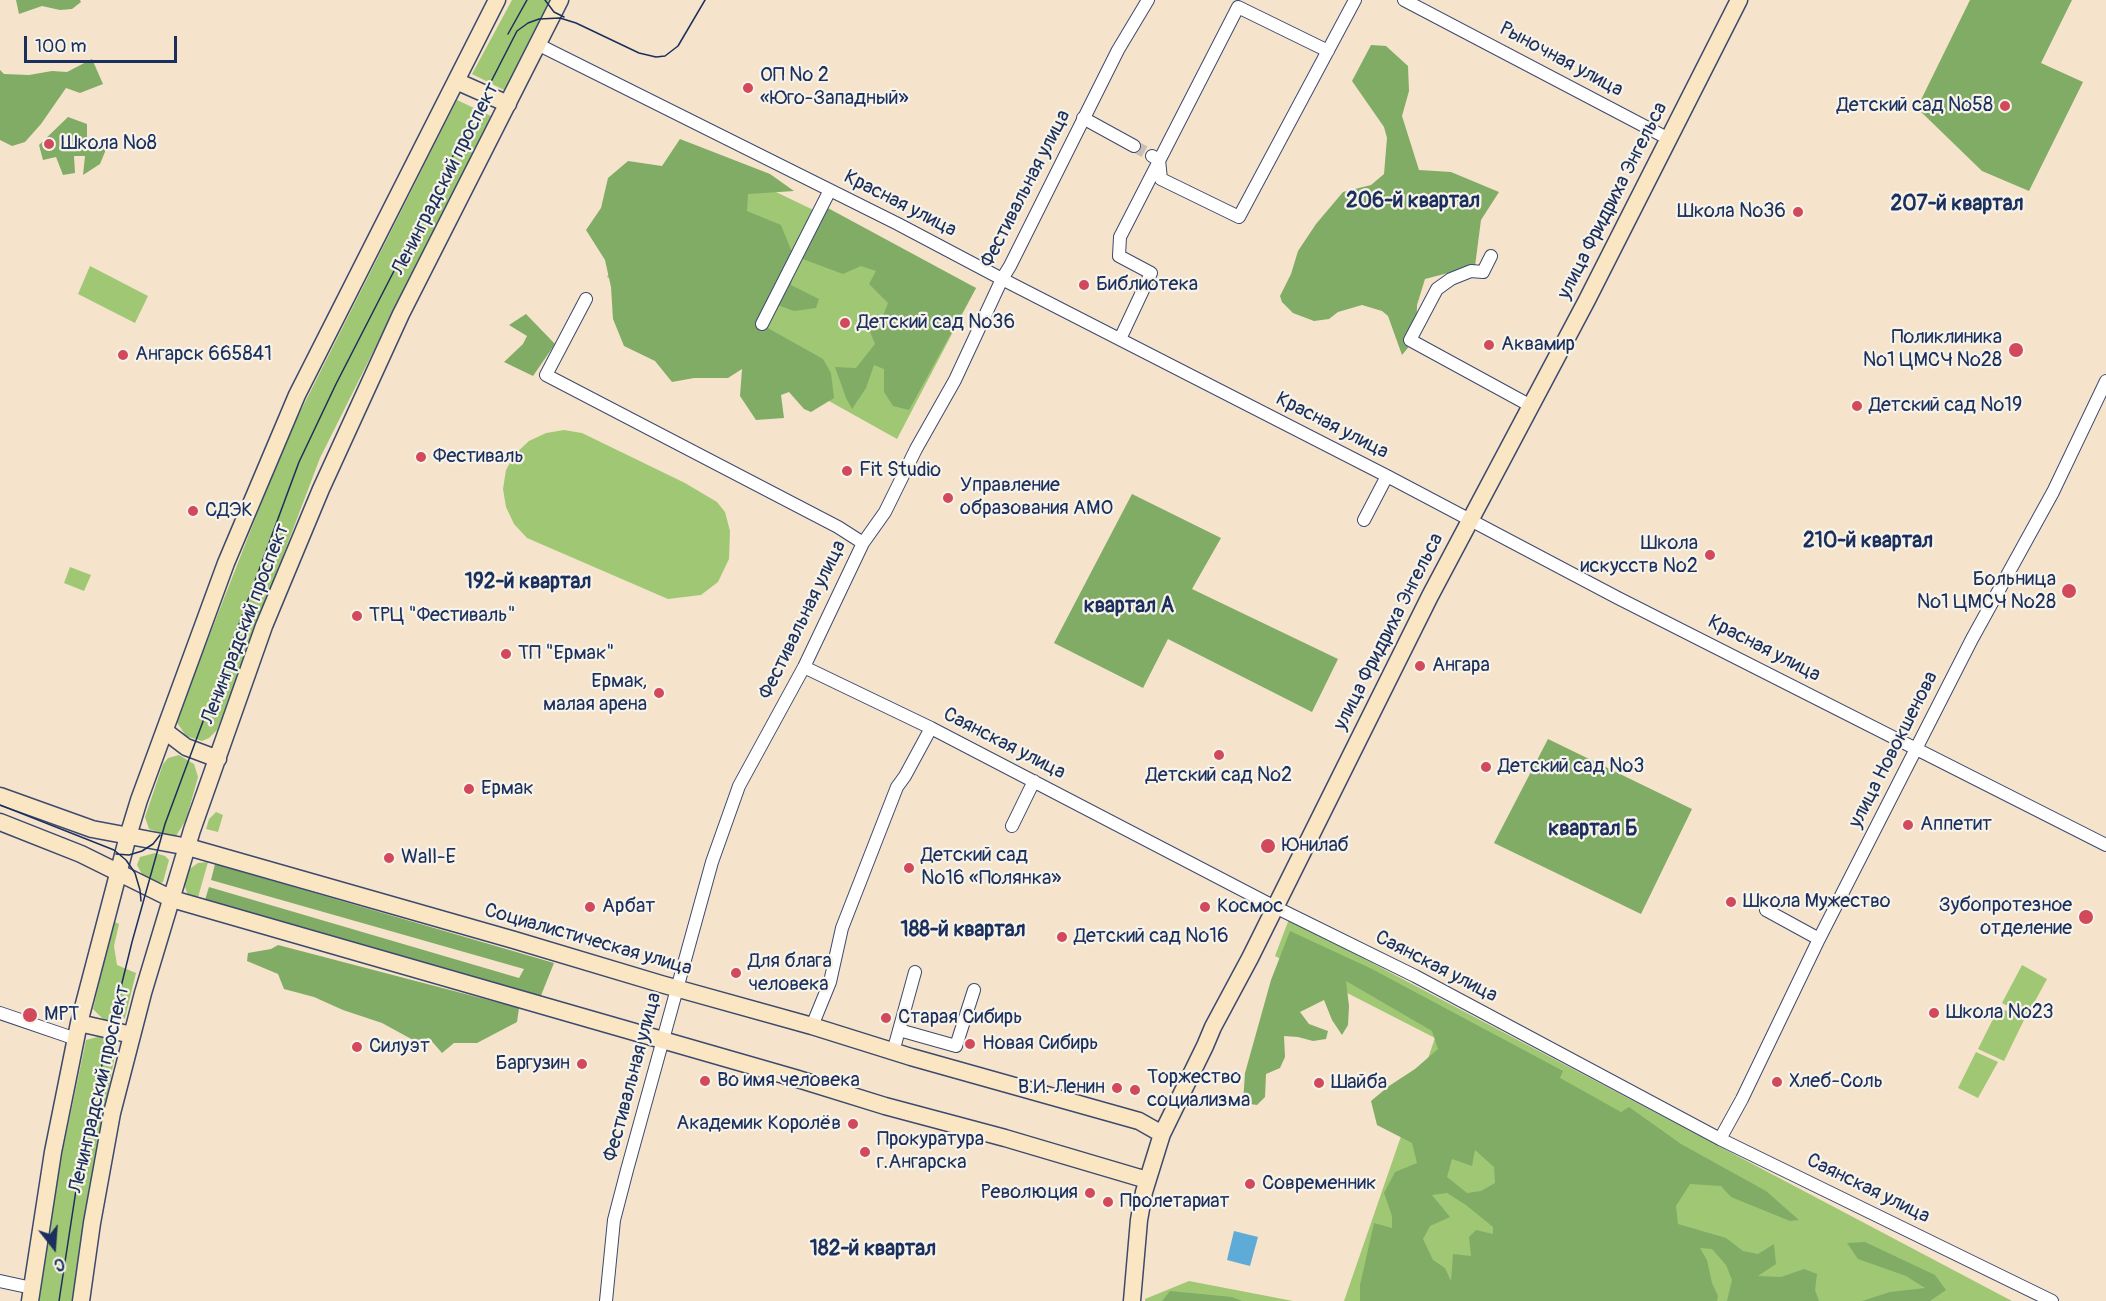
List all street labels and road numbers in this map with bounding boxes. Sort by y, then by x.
street label: Рыночная улица [1495,17,1627,103]
street label: Ленинградский проспект [387,79,505,279]
street label: улица Фридриха Энгельса [1553,99,1673,303]
street label: Фестивальная улица [976,106,1076,272]
street label: Красная улица [840,165,960,243]
street label: Красная улица [1272,387,1392,465]
street label: Ленинградский проспект [197,521,295,727]
street label: улица Фридриха Энгельса [1329,530,1449,734]
street label: Фестивальная улица [754,537,852,703]
street label: Красная улица [1704,610,1824,688]
street label: улица Новокшенова [1844,668,1944,832]
street label: Саянская улица [939,703,1069,785]
street label: Социалистическая улица [481,899,695,981]
street label: Саянская улица [1371,926,1501,1008]
street label: Ленинградский проспект [64,983,136,1195]
street label: Фестивальная улица [599,990,667,1164]
street label: Саянская улица [1802,1149,1934,1229]

